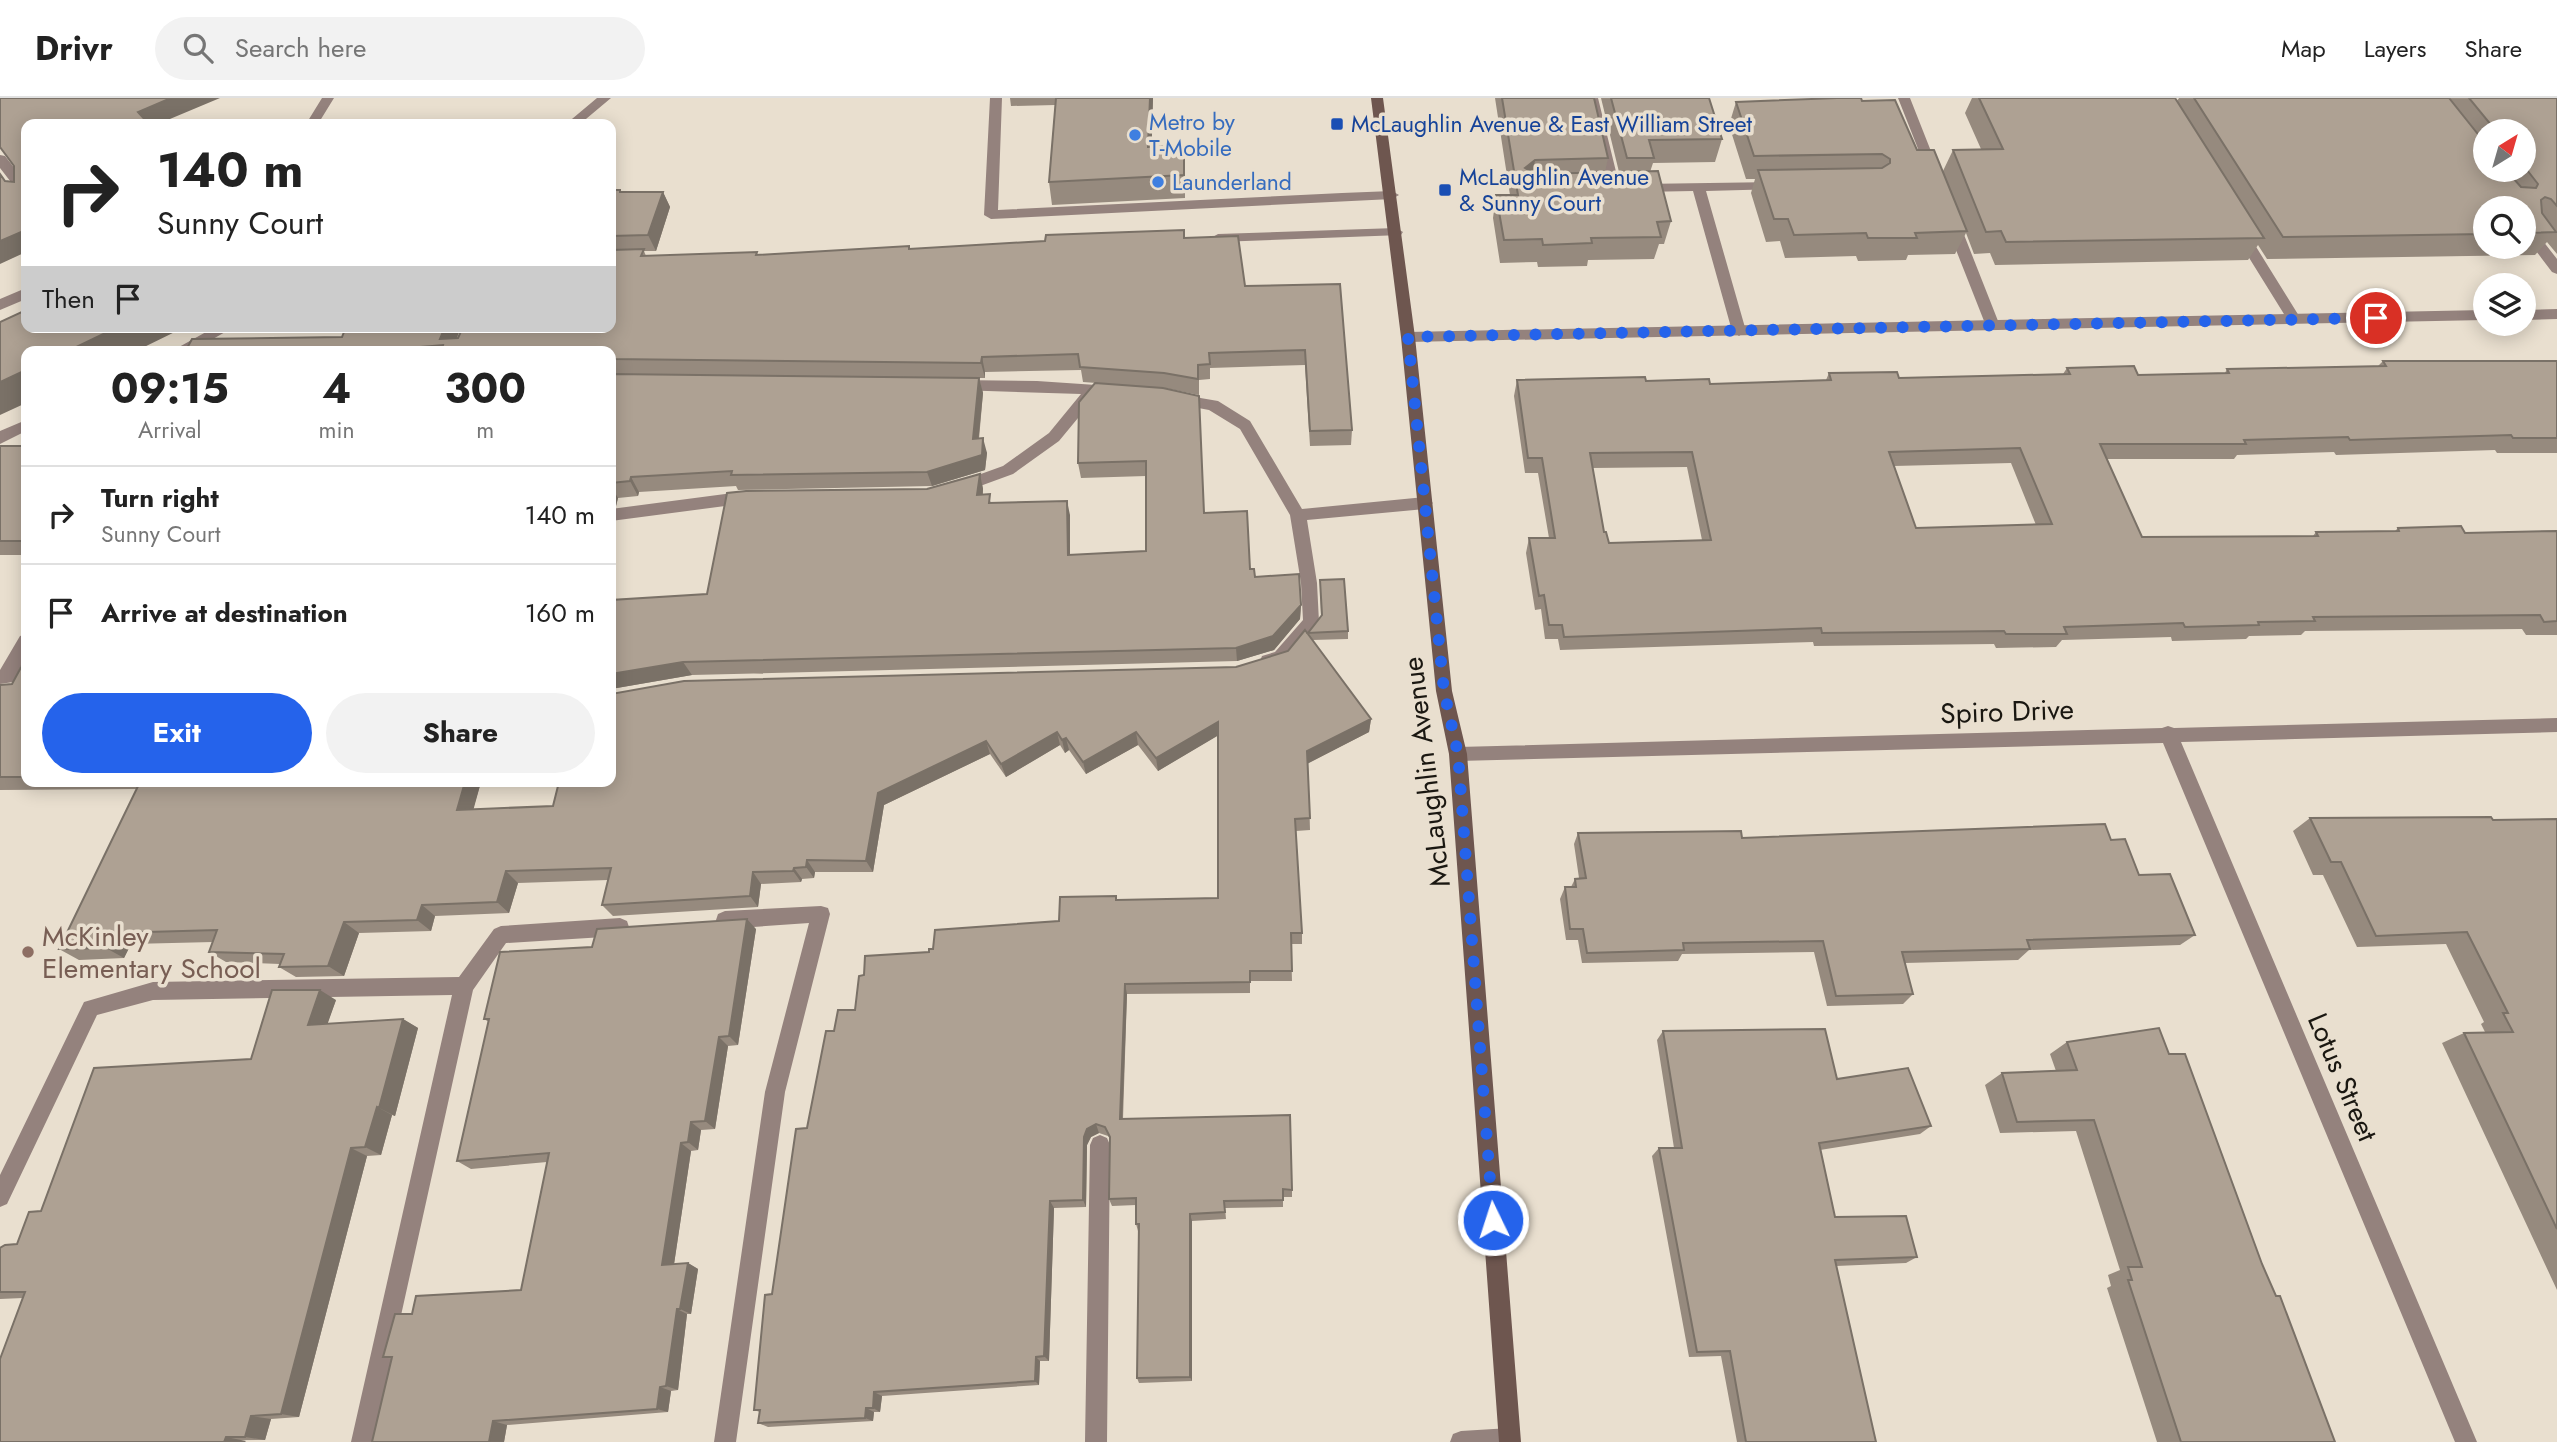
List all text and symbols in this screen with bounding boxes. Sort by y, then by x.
search box [155,17,645,80]
text: Drivr [35,25,113,72]
icon: search [179,29,217,67]
text: Search here [235,29,366,67]
text: Map [2281,31,2326,66]
text: Layers [2364,31,2426,66]
text: Share [2464,31,2522,66]
place label: Metro by T-Mobile [1149,105,1236,165]
place label: McLaughlin Avenue & East William Street [1351,107,1752,141]
marker: McLaughlin Avenue & East William Street [1329,116,1345,132]
north arrow [2473,119,2536,182]
map controls [2473,119,2536,336]
marker: Metro by T-Mobile [1127,127,1143,143]
text: 140 m [157,135,303,205]
icon: right [42,147,133,238]
place label: McLaughlin Avenue & Sunny Court [1459,160,1649,220]
place label: Launderland [1172,165,1292,199]
marker: Launderland [1150,174,1166,190]
marker: McLaughlin Avenue & Sunny Court [1437,182,1453,198]
button: search [2473,196,2536,259]
text: Sunny Court [157,200,323,246]
button: layers [2473,273,2536,336]
text: Then [42,280,95,318]
icon: arrive [109,280,147,318]
pin [2346,288,2406,348]
icon: arrive [2357,299,2395,337]
text: 09:15 [111,358,229,419]
text: 4 [322,358,351,419]
text: 300 [444,358,526,419]
text: Arrival [138,413,202,447]
text: min [319,413,355,447]
text: m [476,413,494,447]
text: Turn right [101,479,219,517]
icon: right [42,496,80,534]
text: 140 m [524,496,595,534]
text: Sunny Court [101,517,221,551]
icon: arrive [42,594,80,632]
text: Arrive at destination [101,594,348,632]
text: 160 m [525,594,595,632]
street label: McLaughlin Avenue [1392,655,1461,889]
street label: Spiro Drive [1939,689,2075,734]
button: Exit [42,693,312,773]
button: Share [326,693,595,773]
place label: McKinley Elementary School [42,916,261,989]
marker: McKinley Elementary School [20,944,36,960]
street label: Lotus Street [2297,1007,2388,1148]
position arrow [1456,1183,1530,1257]

